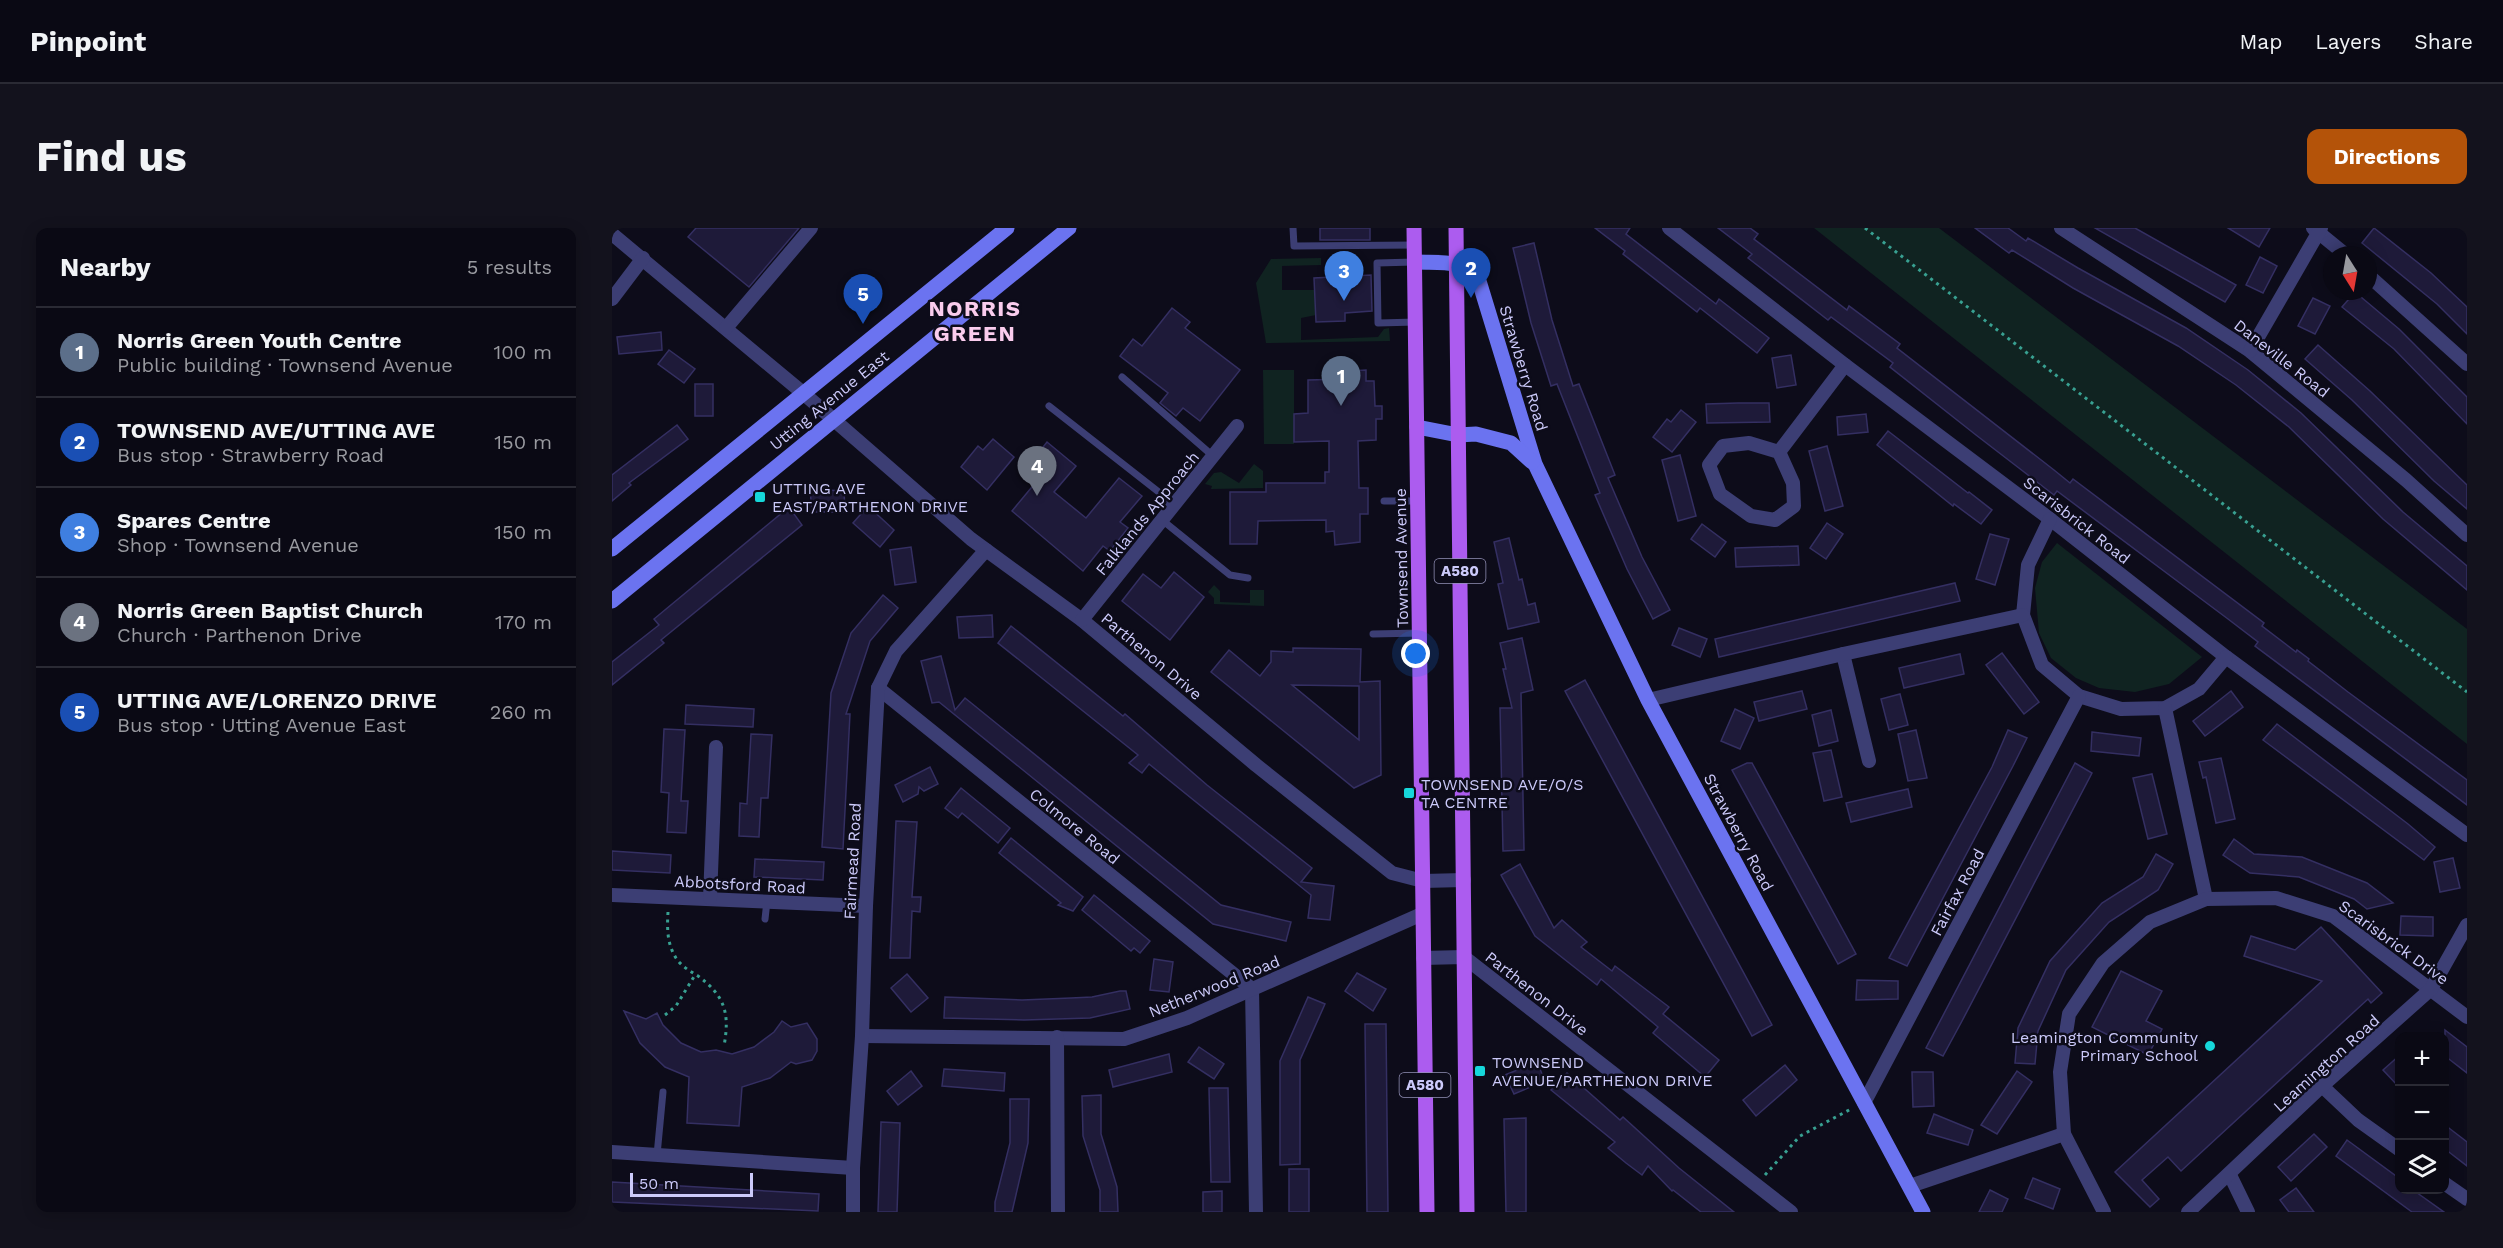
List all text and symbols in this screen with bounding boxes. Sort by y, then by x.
text: Pinpoint [30,25,146,58]
text: Map [2239,29,2282,54]
text: Layers [2315,29,2381,54]
text: Share [2414,29,2473,54]
button: Directions [2307,129,2467,184]
text: Find us [36,132,187,181]
north arrow [2323,246,2377,300]
pin: 2 [1452,248,1490,298]
pin: 3 [1324,251,1364,301]
text: Nearby [60,252,151,282]
text: 5 results [467,255,552,279]
pin: 5 [844,274,882,324]
district label: NORRIS GREEN [928,296,1022,346]
street label: Strawberry Road [1495,303,1552,433]
street label: Daneville Road [2230,315,2333,401]
text: Norris Green Youth Centre [117,328,401,353]
text: 1 [75,340,84,364]
text: 100 m [493,340,552,364]
street label: Utting Avenue East [766,346,893,454]
text: Public building · Townsend Avenue [117,353,453,377]
pin: 1 [1322,356,1360,406]
text: TOWNSEND AVE/UTTING AVE [117,418,435,443]
text: 2 [74,430,85,454]
text: 150 m [494,430,552,454]
text: Bus stop · Strawberry Road [117,443,384,467]
pin: 4 [1018,446,1056,496]
street label: Falklands Approach [1092,448,1203,579]
street label: Scarisbrick Road [2019,473,2134,568]
place label: UTTING AVE EAST/PARTHENON DRIVE [772,479,968,516]
street label: Townsend Avenue [1391,488,1412,628]
marker: UTTING AVE EAST/PARTHENON DRIVE [753,490,767,504]
text: Spares Centre [117,508,271,533]
text: 3 [74,520,85,544]
text: 150 m [494,520,552,544]
text: Shop · Townsend Avenue [117,533,359,557]
road number: A580 [1434,559,1486,583]
text: Norris Green Baptist Church [117,598,423,623]
street label: Parthenon Drive [1098,609,1206,704]
text: 4 [73,610,86,634]
text: 170 m [495,610,552,634]
text: Church · Parthenon Drive [117,623,362,647]
your location [1401,639,1430,668]
text: UTTING AVE/LORENZO DRIVE [117,688,436,713]
text: 5 [74,700,85,724]
text: 260 m [490,700,552,724]
text: Bus stop · Utting Avenue East [117,713,406,737]
street label: Strawberry Road [1700,770,1778,894]
place label: TOWNSEND AVE/O/S TA CENTRE [1421,775,1583,812]
street label: Colmore Road [1026,784,1124,868]
marker: TOWNSEND AVE/O/S TA CENTRE [1402,786,1416,800]
street label: Fairmead Road [840,802,865,920]
street label: Fairfax Road [1926,845,1988,939]
street label: Abbotsford Road [674,872,806,897]
street label: Scarisbrick Drive [2335,896,2452,989]
street label: Parthenon Drive [1481,947,1592,1039]
street label: Netherwood Road [1146,951,1283,1021]
street label: Leamington Road [2269,1011,2383,1116]
place label: Leamington Community Primary School [2011,1028,2199,1065]
map controls [2395,1032,2449,1194]
button: + [2395,1032,2449,1086]
marker: Leamington Community Primary School [2203,1039,2217,1053]
place label: TOWNSEND AVENUE/PARTHENON DRIVE [1492,1053,1712,1090]
marker: TOWNSEND AVENUE/PARTHENON DRIVE [1473,1064,1487,1078]
road number: A580 [1400,1073,1450,1097]
button: − [2395,1086,2449,1140]
button: layers [2395,1140,2449,1194]
scale bar [630,1170,753,1198]
text: 50 m [639,1174,679,1193]

